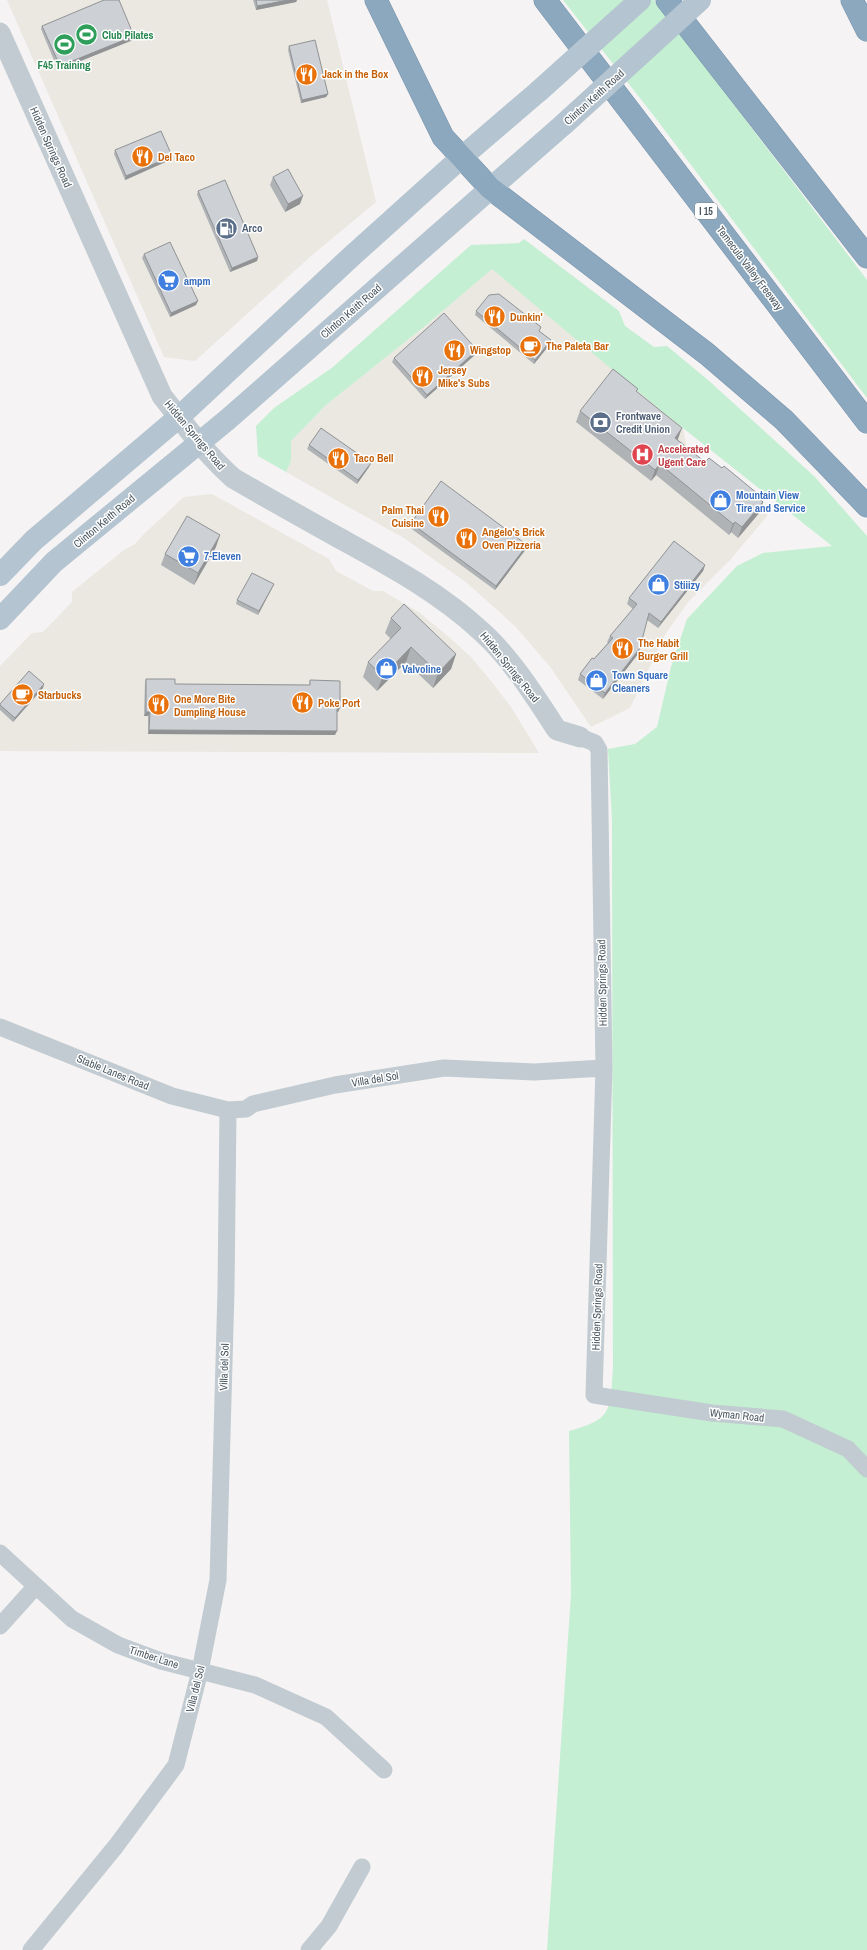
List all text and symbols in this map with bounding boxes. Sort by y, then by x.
sports icon: Club Pilates [74,22,100,48]
place label: Club Pilates [102,28,154,42]
sports icon: F45 Training [51,32,77,58]
place label: F45 Training [37,58,91,72]
restaurant icon: Jack in the Box [294,61,320,87]
street label: Clinton Keith Road [561,66,627,128]
place label: Jack in the Box [322,67,388,81]
street label: Hidden Springs Road [27,105,75,189]
restaurant icon: Del Taco [129,144,155,170]
place label: Del Taco [158,150,195,164]
road number: I 15 [695,203,717,219]
fuel station icon: Arco [214,215,240,241]
place label: Arco [242,221,263,235]
street label: Temecula Valley Freeway [714,223,787,313]
supermarket icon: ampm [156,268,182,294]
place label: ampm [184,274,211,288]
street label: Clinton Keith Road [318,281,384,341]
restaurant icon: Dunkin' [482,304,508,330]
place label: Dunkin' [510,310,543,324]
cafe icon: The Paleta Bar [517,333,543,359]
restaurant icon: Wingstop [441,337,467,363]
place label: The Paleta Bar [546,339,609,353]
place label: Wingstop [470,343,511,357]
restaurant icon: Jersey Mike's Subs [410,363,436,389]
place label: Jersey Mike's Subs [438,363,490,390]
street label: Hidden Springs Road [162,397,228,473]
bank icon: Frontwave Credit Union [587,409,613,435]
place label: Frontwave Credit Union [616,409,670,436]
hospital icon: Accelerated Ugent Care [630,442,656,468]
place label: Accelerated Ugent Care [658,442,709,469]
restaurant icon: Taco Bell [325,445,351,471]
place label: Taco Bell [354,451,393,465]
shop icon: Mountain View Tire and Service [708,488,734,514]
place label: Mountain View Tire and Service [736,488,806,515]
street label: Clinton Keith Road [70,491,138,551]
place label: Palm Thai Cuisine [381,503,424,530]
restaurant icon: Palm Thai Cuisine [426,503,452,529]
restaurant icon: Angelo's Brick Oven Pizzeria [454,525,480,551]
place label: Angelo's Brick Oven Pizzeria [482,525,546,552]
supermarket icon: 7-Eleven [176,543,202,569]
place label: 7-Eleven [204,549,241,563]
shop icon: Stiiizy [646,572,672,598]
place label: Stiiizy [674,578,700,592]
street label: Hidden Springs Road [477,629,543,705]
restaurant icon: The Habit Burger Grill [610,636,636,662]
place label: The Habit Burger Grill [638,636,688,663]
shop icon: Valvoline [374,656,400,682]
place label: Valvoline [402,662,441,676]
shop icon: Town Square Cleaners [583,668,609,694]
place label: Town Square Cleaners [612,668,668,695]
cafe icon: Starbucks [10,682,36,708]
place label: Starbucks [38,688,82,702]
restaurant icon: Poke Port [289,690,315,716]
restaurant icon: One More Bite Dumpling House [146,692,172,718]
place label: One More Bite Dumpling House [174,692,246,719]
place label: Poke Port [318,696,360,710]
street label: Hidden Springs Road [594,940,610,1026]
street label: Stable Lanes Road [75,1051,151,1093]
street label: Villa del Sol [350,1068,400,1090]
street label: Hidden Springs Road [588,1263,606,1351]
street label: Villa del Sol [216,1343,232,1391]
street label: Wyman Road [709,1405,765,1425]
street label: Timber Lane [128,1642,180,1672]
street label: Villa del Sol [182,1664,208,1714]

